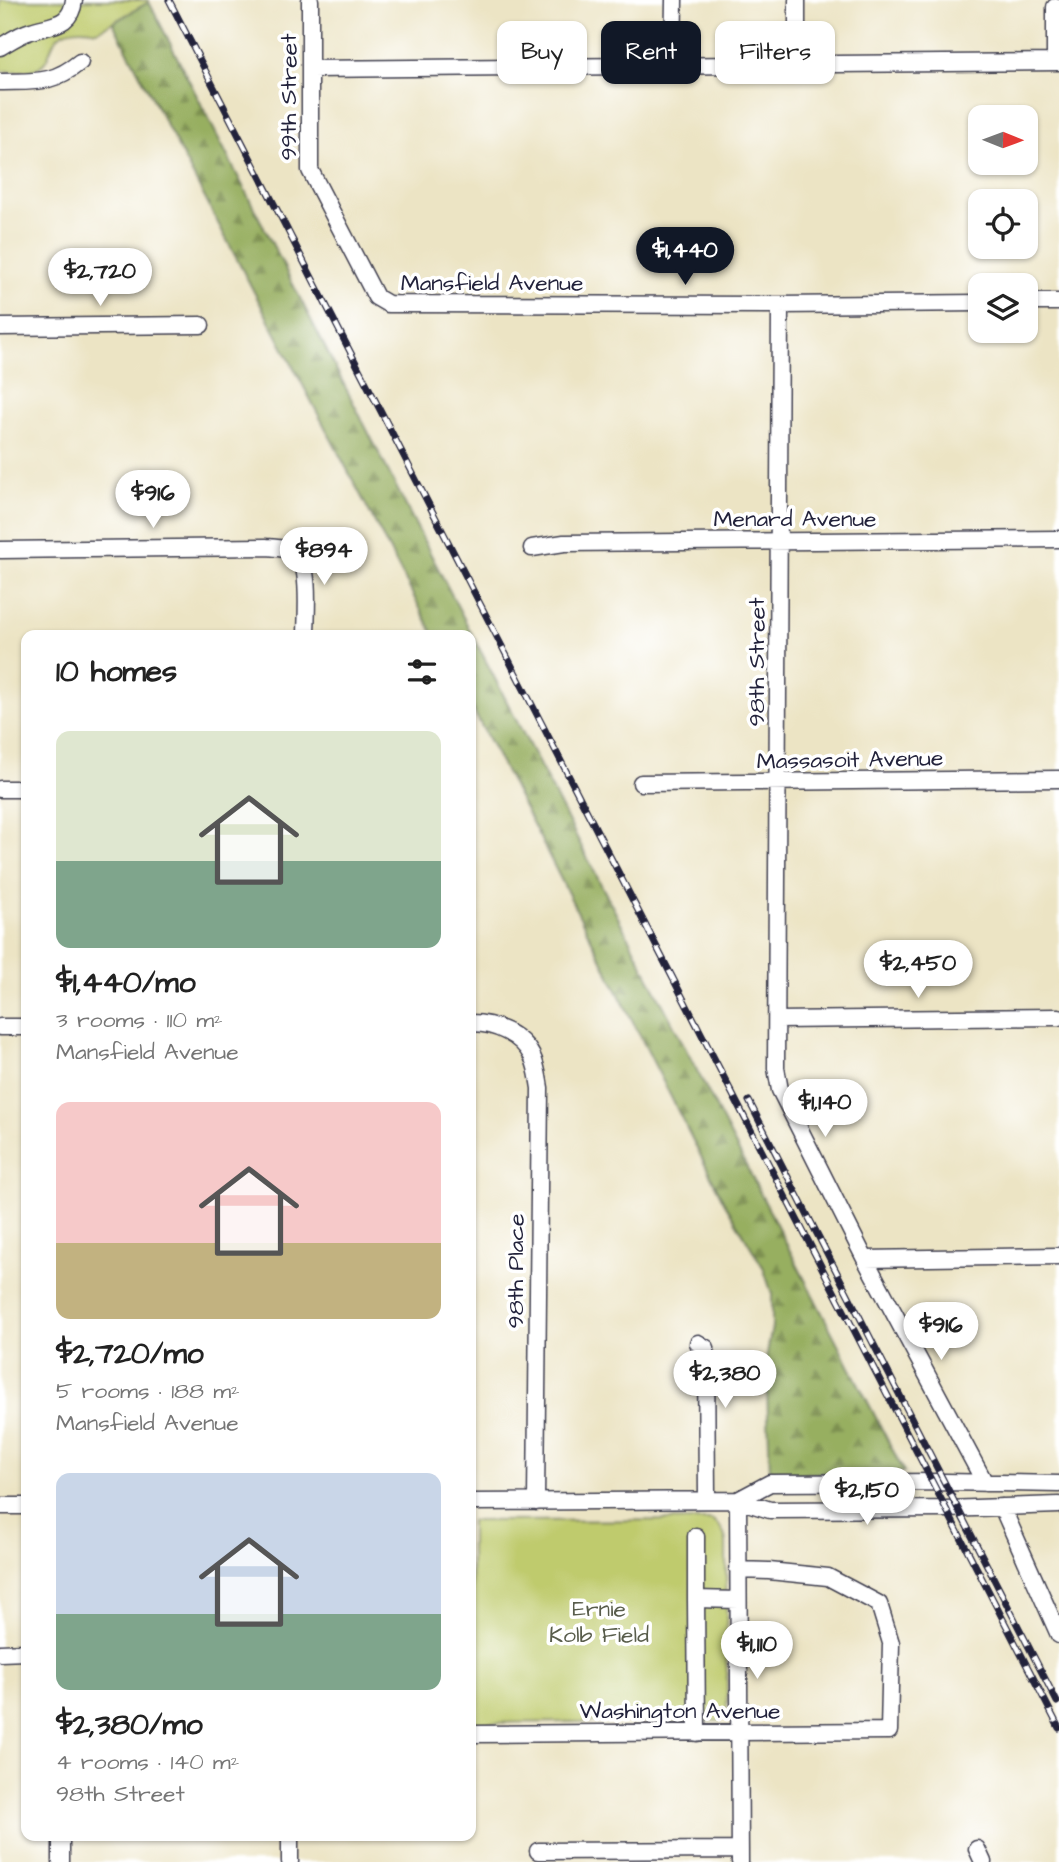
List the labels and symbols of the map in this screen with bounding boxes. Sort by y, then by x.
street label: 99th Street [273,33,305,161]
north arrow [968,105,1038,175]
pin: $1,440 [628,228,742,287]
pin: $2,720 [43,248,157,308]
street label: Mansfield Avenue [401,267,583,299]
pin: $916 [112,470,194,530]
street label: Menard Avenue [713,503,877,535]
pin: $894 [283,528,365,587]
street label: 98th Street [741,597,773,726]
street label: Massasoit Avenue [756,742,944,778]
pin: $2,450 [861,940,975,1000]
pin: $1,140 [768,1080,882,1139]
street label: 98th Place [500,1214,532,1328]
pin: $916 [900,1302,982,1362]
pin: $2,380 [668,1350,782,1410]
pin: $2,150 [810,1468,924,1527]
park label: Ernie Kolb Field [549,1593,649,1651]
pin: $1,110 [700,1622,814,1681]
street label: Washington Avenue [580,1695,780,1728]

